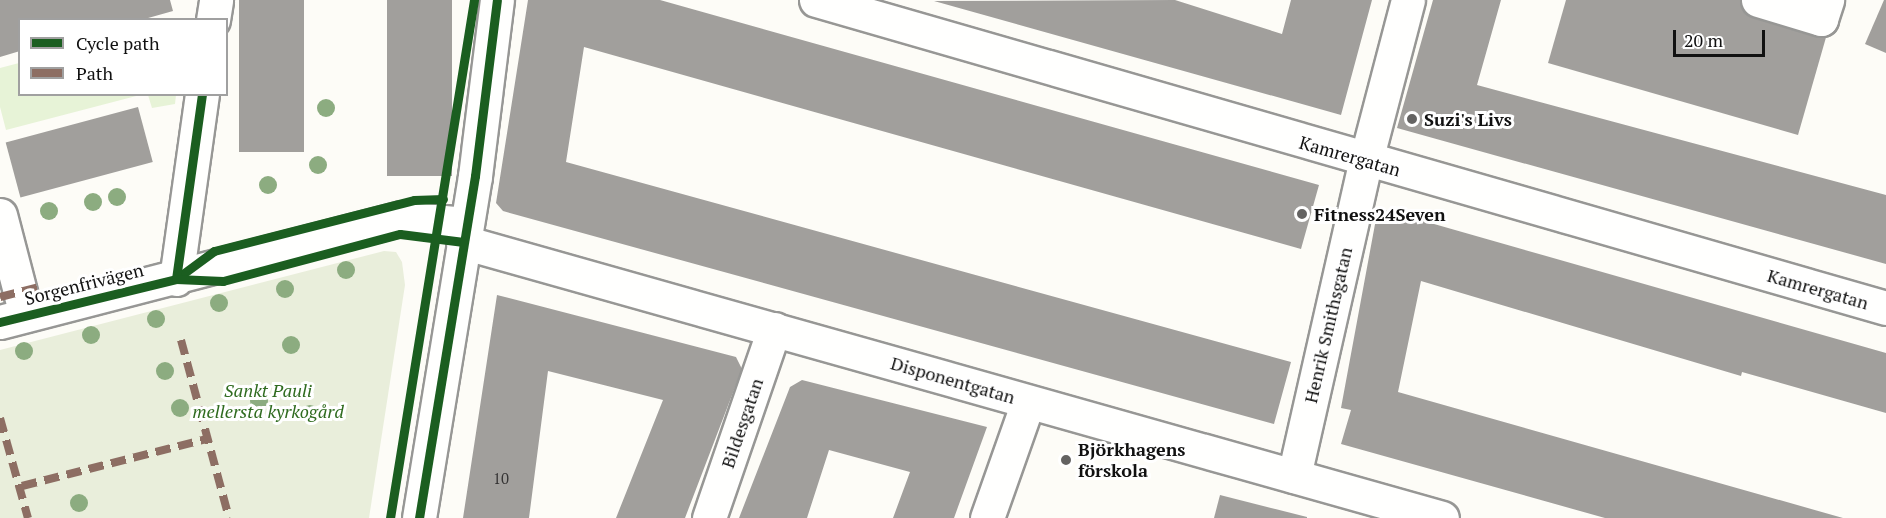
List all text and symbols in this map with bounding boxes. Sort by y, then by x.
legend [18,18,228,96]
scale bar [1676,18,1768,56]
text: 20 m [1684,28,1723,52]
text: Cycle path [76,31,160,55]
text: Path [76,61,113,85]
place label: Suzi's Livs [1424,108,1512,130]
marker: Suzi's Livs [1405,112,1419,126]
street label: Kamrergatan [1297,131,1403,181]
place label: Fitness24Seven [1314,203,1445,225]
marker: Fitness24Seven [1295,207,1309,221]
street label: Henrik Smithsgatan [1300,245,1356,405]
street label: Sorgenfrivägen [22,259,146,309]
street label: Kamrergatan [1765,264,1871,314]
street label: Disponentgatan [888,352,1018,408]
street label: Bildesgatan [717,375,767,471]
park label: Sankt Pauli mellersta kyrkogård [192,380,344,422]
place label: Björkhagens förskola [1078,439,1185,482]
marker: Björkhagens förskola [1059,453,1073,467]
house number: 10 [493,470,509,488]

